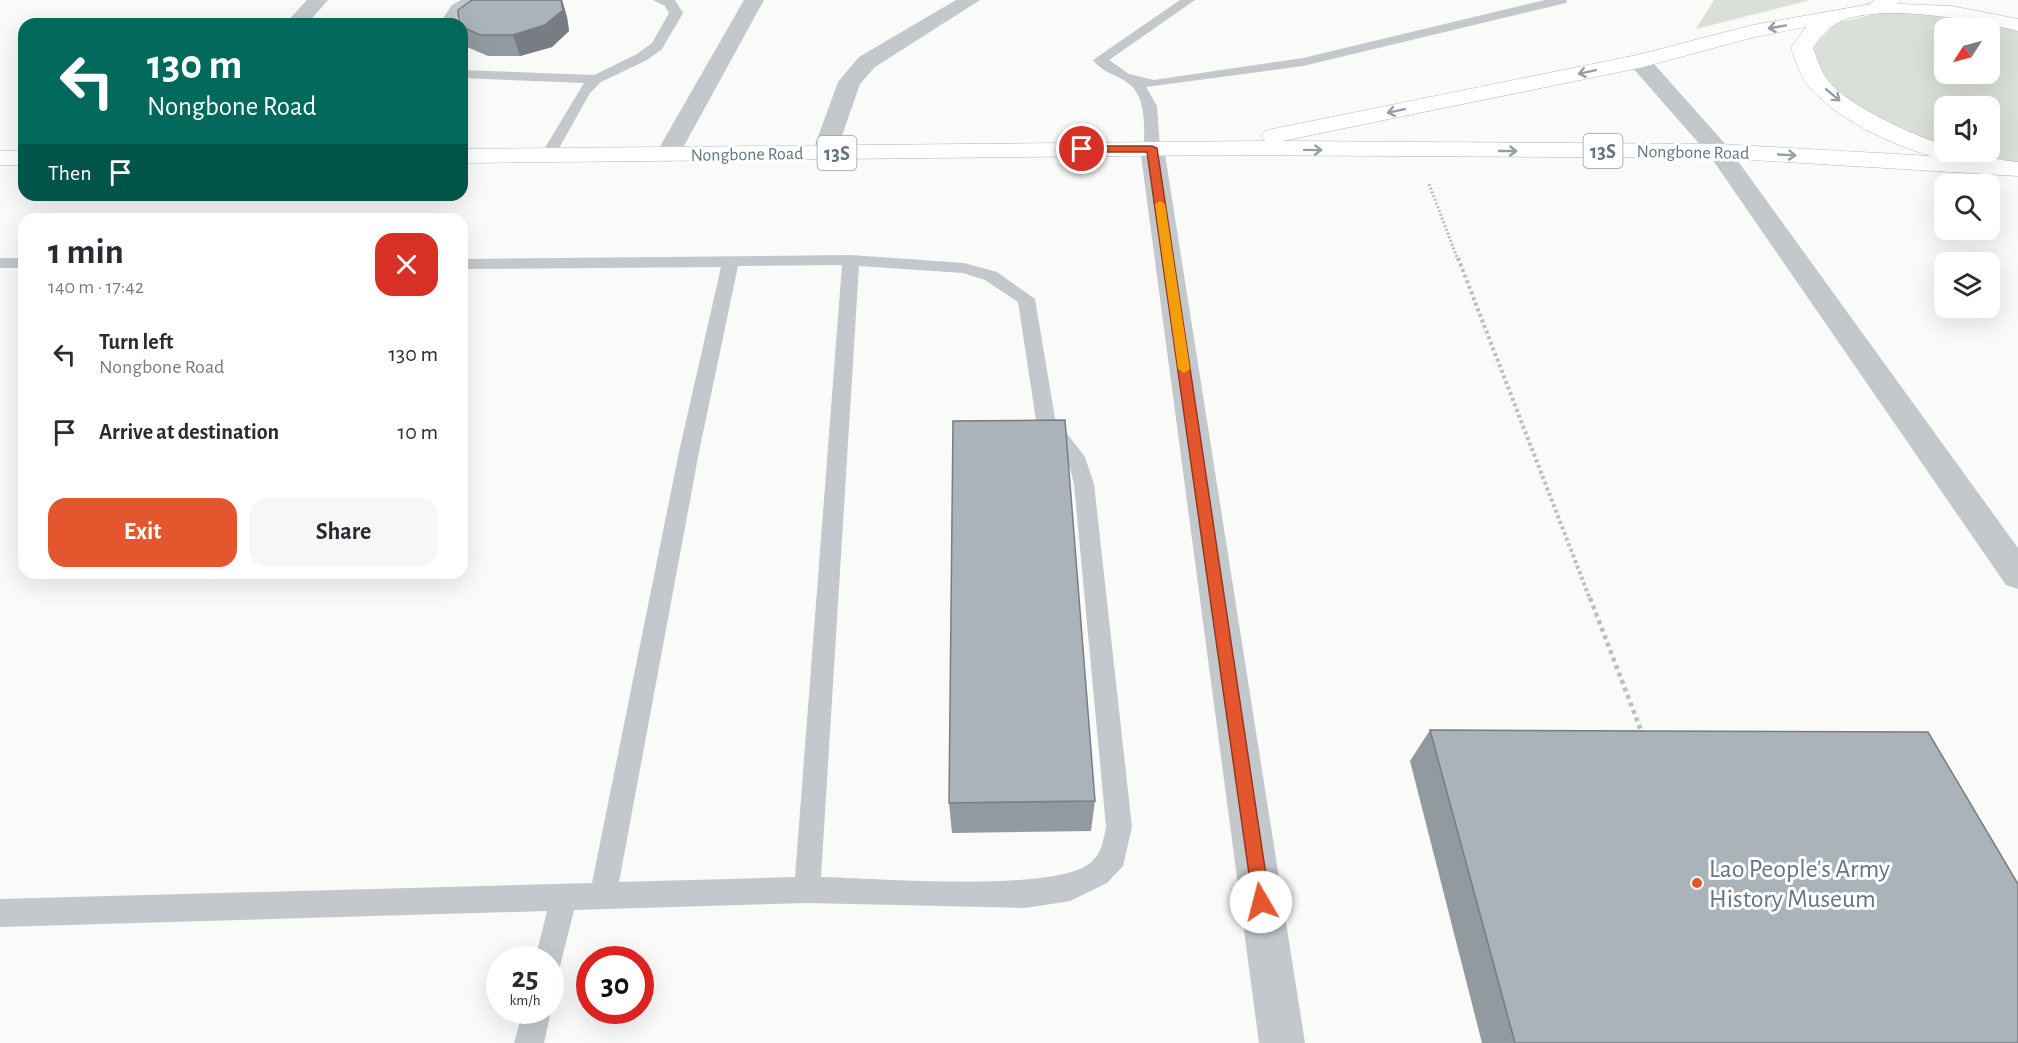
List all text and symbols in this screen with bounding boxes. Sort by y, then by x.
north arrow [1934,18,2000,84]
map controls [1934,18,2000,318]
one-way arrow [1767,22,1787,33]
icon: left [48,42,126,120]
text: 130 m [147,44,242,86]
one-way arrow [1578,67,1597,78]
one-way arrow [1824,88,1840,101]
text: Nongbone Road [147,93,316,120]
button: sound [1934,96,2000,162]
one-way arrow [1387,106,1406,117]
pin [1056,123,1107,174]
icon: arrive [1065,132,1098,165]
road number: 13S [1584,134,1622,168]
road number: 13S [818,136,856,170]
street label: Nongbone Road [1636,143,1750,163]
one-way arrow [1303,144,1323,156]
street label: Nongbone Road [690,145,804,165]
one-way arrow [1498,145,1518,157]
one-way arrow [1777,150,1797,161]
icon: arrive [104,156,137,189]
text: Then [48,162,92,184]
button: search [1934,174,2000,240]
button: close [375,233,438,296]
text: 1 min [48,234,124,270]
button: layers [1934,252,2000,318]
text: 140 m · 17:42 [48,277,144,297]
text: Turn left [99,331,173,353]
icon: left [48,338,81,371]
text: 130 m [389,343,438,365]
text: Nongbone Road [99,357,224,377]
icon: arrive [48,416,81,449]
text: Arrive at destination [99,421,279,443]
text: 10 m [398,421,438,443]
button: Exit [48,498,237,567]
button: Share [249,498,438,567]
place label: Lao People's Army History Museum [1709,856,1890,912]
position arrow [1229,870,1293,934]
marker: Lao People's Army History Museum [1690,876,1704,890]
speed limit sign: 30 [576,946,654,1024]
text: 25 [511,963,539,993]
text: km/h [510,993,540,1008]

